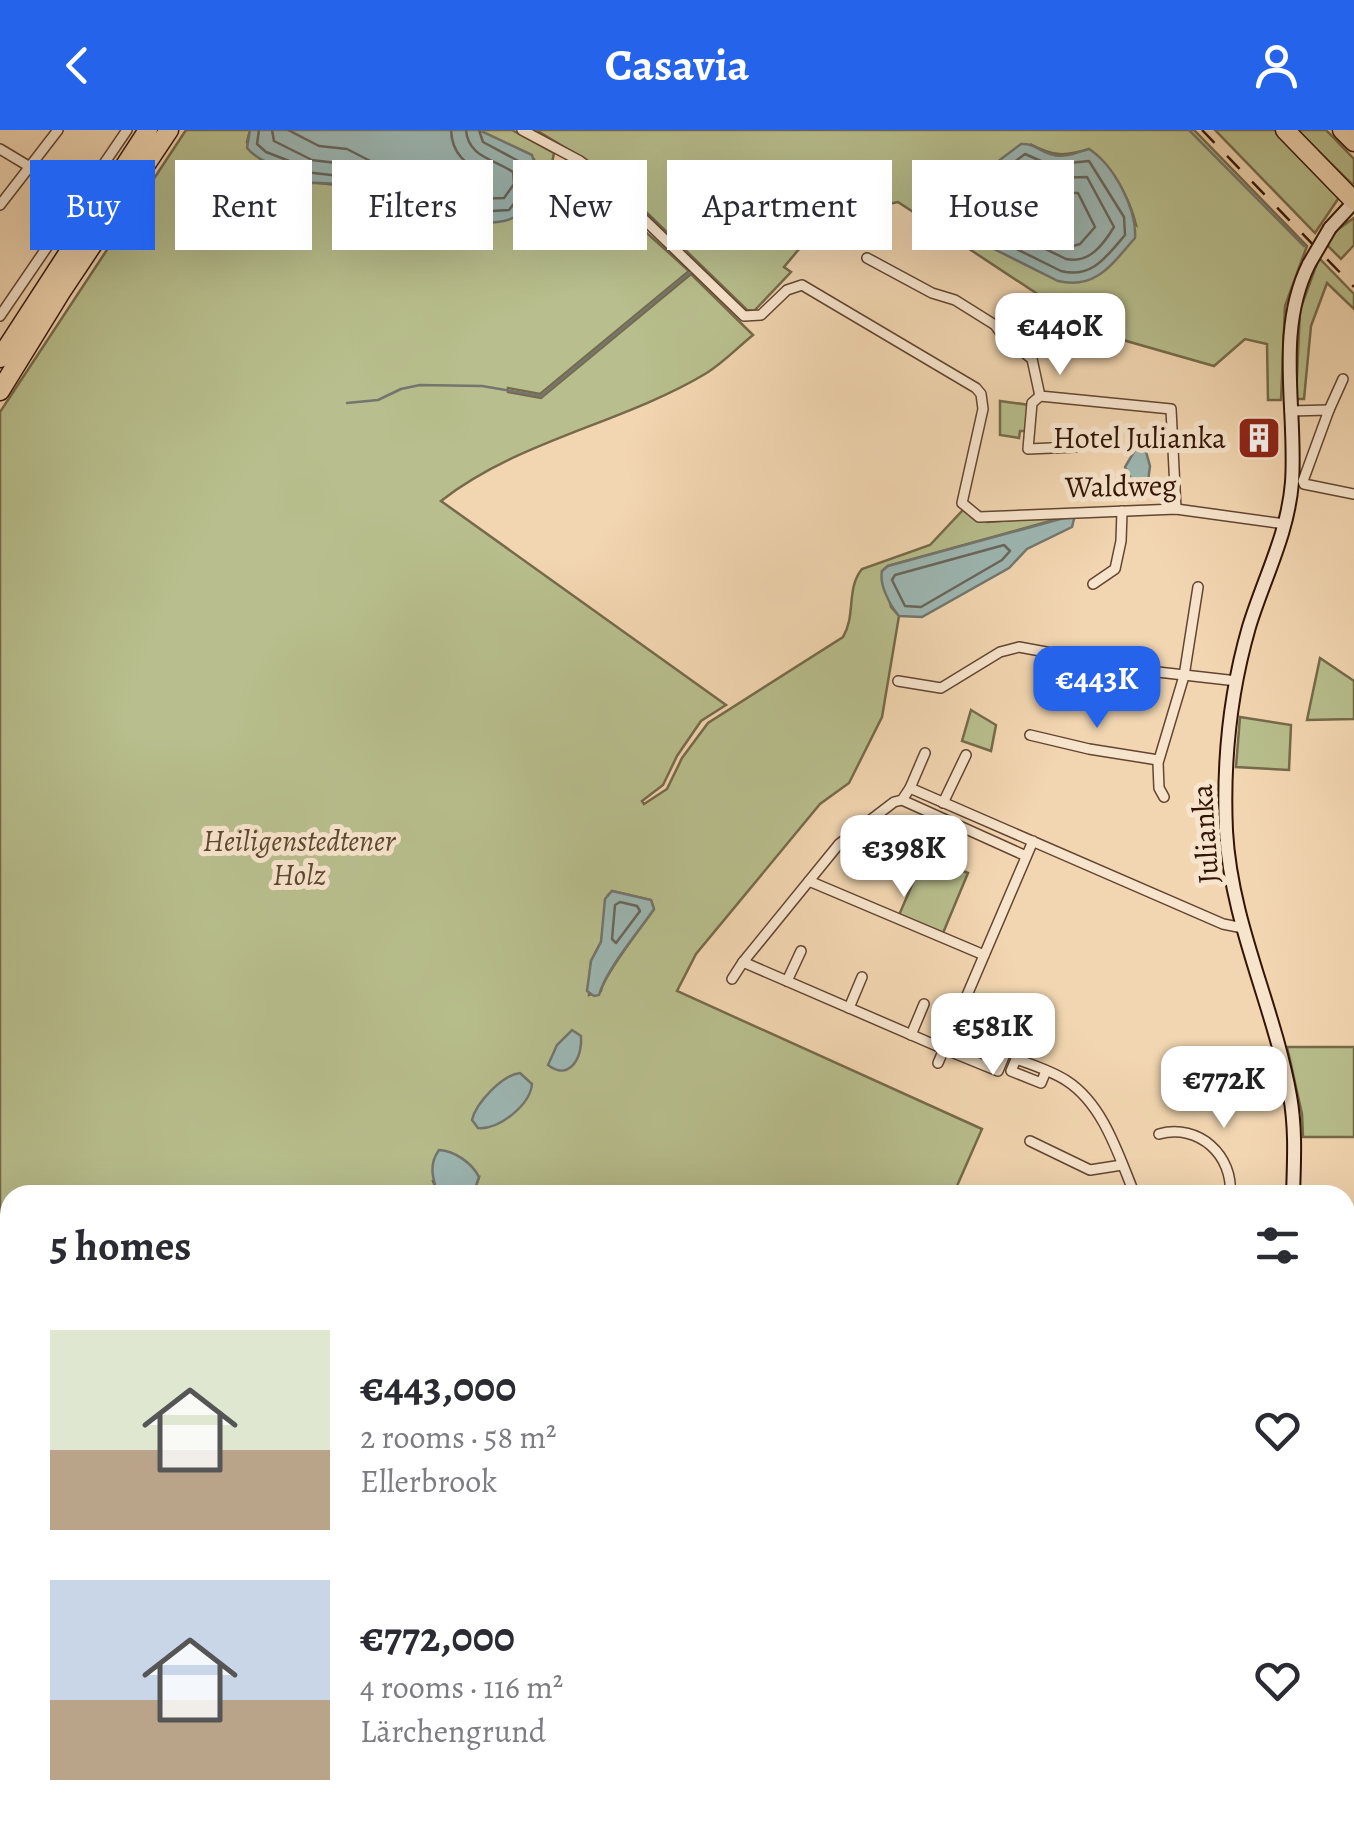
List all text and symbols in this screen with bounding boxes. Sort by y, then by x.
text: Casavia [605,34,749,96]
icon: back [50,38,105,93]
icon: person [1249,38,1304,93]
chip: Buy [30,160,155,250]
chip: Rent [175,160,312,250]
chip: Filters [332,160,493,250]
chip: New [513,160,647,250]
chip: Apartment [667,160,892,250]
chip: House [912,160,1074,250]
pin: €440K [990,293,1130,378]
text: €440K [1017,303,1103,347]
building icon: Hotel Julianka [1236,415,1282,461]
place label: Hotel Julianka [1053,418,1226,458]
street label: Waldweg [1064,465,1177,507]
pin: €443K [1027,646,1167,731]
text: €443K [1055,656,1139,700]
street label: Julianka [1182,783,1228,885]
pin: €398K [834,815,974,900]
park label: Heiligenstedtener Holz [203,821,397,895]
text: €398K [862,825,946,869]
pin: €581K [923,993,1063,1078]
text: €581K [953,1003,1033,1047]
pin: €772K [1154,1046,1294,1131]
text: €772K [1183,1056,1265,1100]
text: 5 homes [50,1217,191,1274]
icon: filters [1250,1218,1305,1273]
text: €443,000 [360,1358,516,1415]
icon: home [130,1370,250,1490]
icon: heart [1250,1403,1305,1458]
text: 2 rooms · 58 m² [360,1415,557,1459]
text: Ellerbrook [360,1459,497,1503]
text: €772,000 [360,1608,515,1665]
icon: home [130,1620,250,1740]
icon: heart [1250,1653,1305,1708]
text: 4 rooms · 116 m² [360,1665,563,1709]
text: Lärchengrund [360,1709,546,1753]

